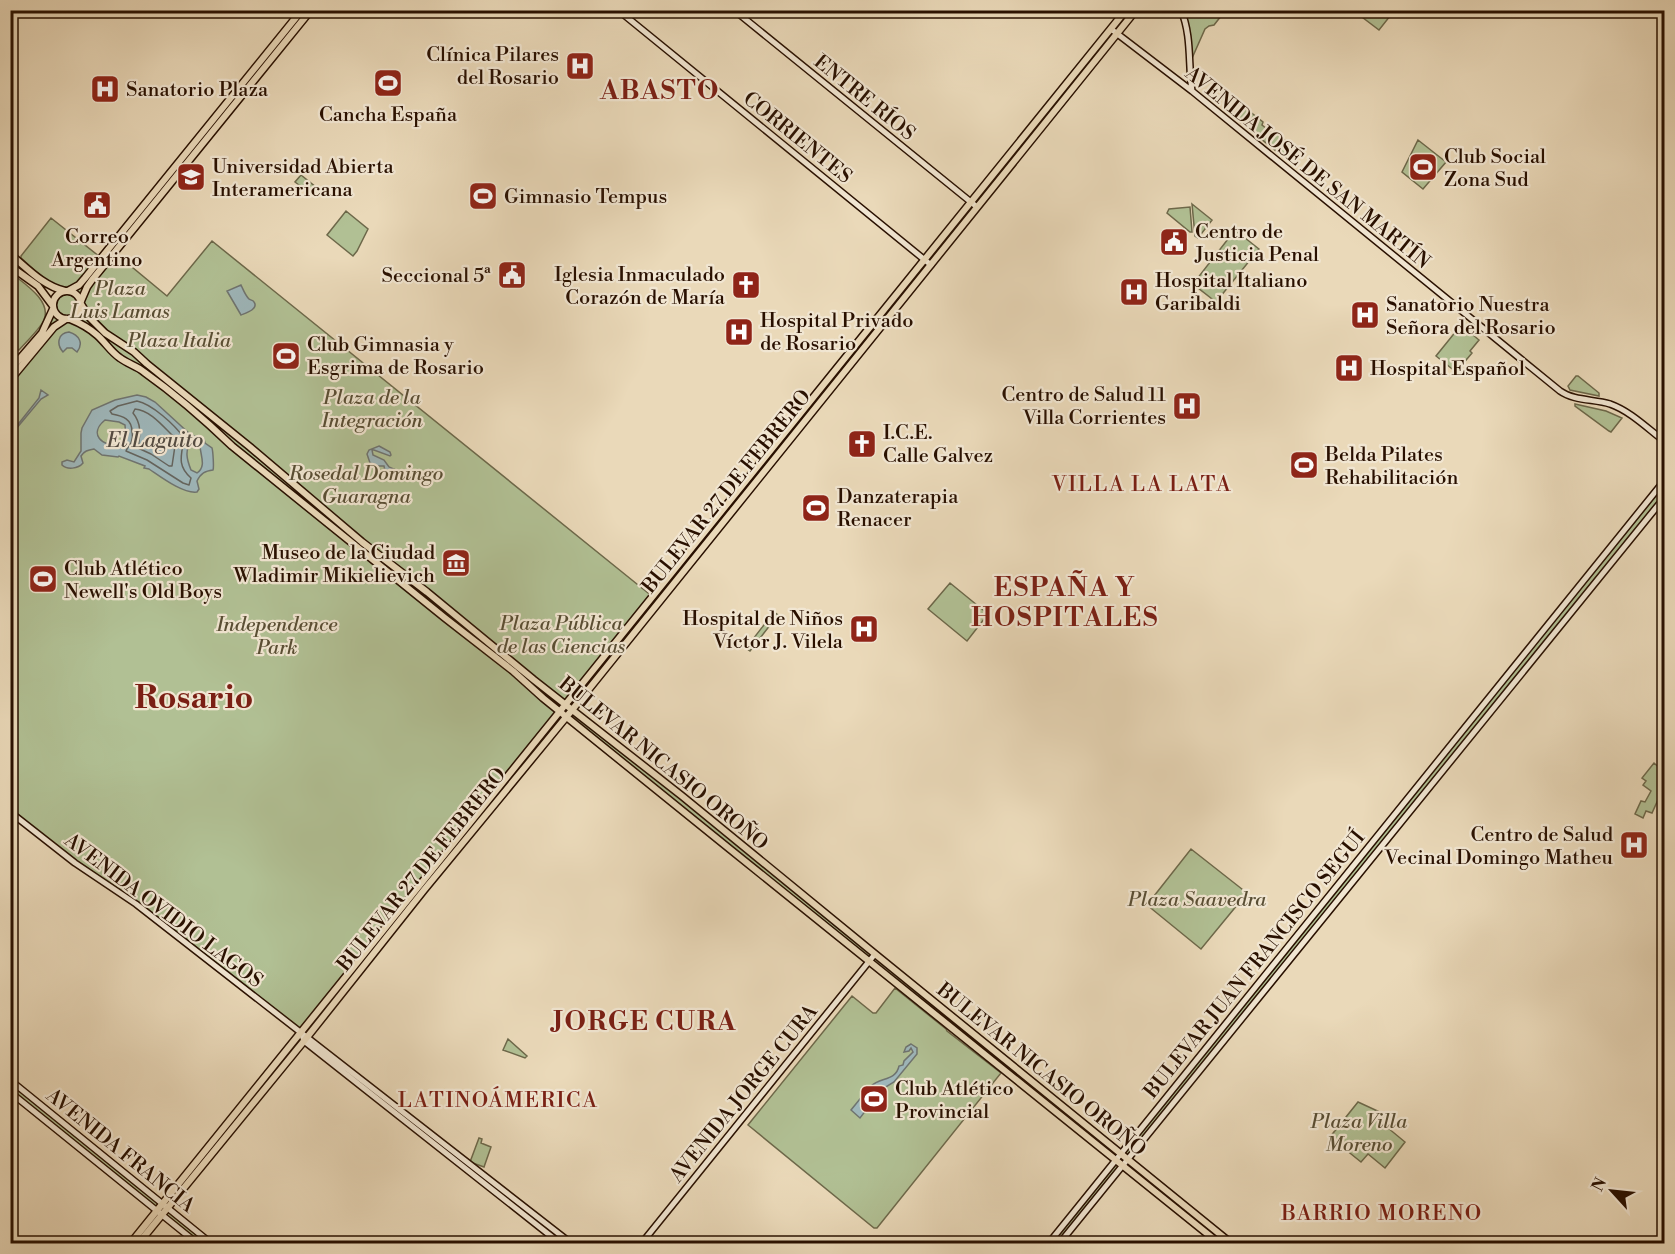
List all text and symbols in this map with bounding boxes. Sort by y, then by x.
place label: Clínica Pilares del Rosario [426,43,559,91]
street label: ENTRE RÍOS [808,49,920,147]
hospital icon: Clínica Pilares del Rosario [564,50,596,82]
street label: AVENIDA JOSÉ DE SAN MARTÍN [1179,60,1435,275]
sports icon: Cancha España [372,67,404,99]
hospital icon: Sanatorio Plaza [89,73,121,105]
district label: ABASTO [599,75,720,107]
place label: Sanatorio Plaza [126,78,269,103]
street label: CORRIENTES [738,87,857,190]
place label: Cancha España [319,103,458,128]
place label: Club Social Zona Sud [1444,145,1546,193]
sports icon: Club Social Zona Sud [1407,151,1439,183]
place label: Universidad Abierta Interamericana [212,155,395,203]
school or university icon: Universidad Abierta Interamericana [175,161,207,193]
sports icon: Gimnasio Tempus [467,180,499,212]
place label: Gimnasio Tempus [504,185,667,210]
public building icon: Correo Argentino [81,189,113,221]
place label: Centro de Justicia Penal [1194,220,1319,268]
place label: Correo Argentino [50,225,143,273]
public building icon: Centro de Justicia Penal [1158,226,1190,258]
public building icon: Seccional 5ª [496,259,528,291]
place label: Iglesia Inmaculado Corazón de María [554,263,726,311]
place label: Seccional 5ª [382,264,491,289]
church icon: Iglesia Inmaculado Corazón de María [730,269,762,301]
place label: Hospital Italiano Garibaldi [1155,269,1307,317]
hospital icon: Hospital Italiano Garibaldi [1118,276,1150,308]
park label: Plaza Luis Lamas [69,277,170,325]
place label: Sanatorio Nuestra Señora del Rosario [1386,293,1556,341]
hospital icon: Sanatorio Nuestra Señora del Rosario [1349,299,1381,331]
place label: Hospital Privado de Rosario [760,309,913,357]
hospital icon: Hospital Privado de Rosario [723,316,755,348]
park label: Plaza Italia [126,329,232,354]
place label: Club Gimnasia y Esgrima de Rosario [307,333,484,381]
sports icon: Club Gimnasia y Esgrima de Rosario [270,340,302,372]
hospital icon: Hospital Español [1333,352,1365,384]
place label: Hospital Español [1370,357,1525,382]
place label: Centro de Salud 11 Villa Corrientes [1002,383,1166,431]
street label: BULEVAR 27 DE FEBRERO [637,385,817,600]
park label: Plaza de la Integración [320,386,423,434]
hospital icon: Centro de Salud 11 Villa Corrientes [1171,390,1203,422]
place label: I.C.E. Calle Galvez [883,421,993,469]
water label: El Laguito [106,428,203,454]
church icon: I.C.E. Calle Galvez [846,428,878,460]
place label: Belda Pilates Rehabilitación [1324,443,1459,491]
sports icon: Belda Pilates Rehabilitación [1288,449,1320,481]
park label: Rosedal Domingo Guaragna [288,462,443,510]
district label: VILLA LA LATA [1051,472,1232,498]
place label: Danzaterapia Renacer [837,485,959,533]
sports icon: Danzaterapia Renacer [800,492,832,524]
place label: Museo de la Ciudad Wladimir Mikielievich [233,541,436,589]
museum icon: Museo de la Ciudad Wladimir Mikielievich [440,547,472,579]
place label: Club Atlético Newell's Old Boys [64,557,222,605]
sports icon: Club Atlético Newell's Old Boys [27,563,59,595]
district label: ESPAÑA Y HOSPITALES [971,570,1159,634]
place label: Hospital de Niños Víctor J. Vilela [683,607,844,655]
park label: Plaza Pública de las Ciencias [497,612,626,660]
park label: Independence Park [215,613,338,661]
hospital icon: Hospital de Niños Víctor J. Vilela [848,613,880,645]
street label: BULEVAR NICASIO OROÑO [553,670,774,856]
district label: Rosario [135,678,253,718]
street label: BULEVAR 27 DE FEBRERO [332,763,512,978]
place label: Centro de Salud Vecinal Domingo Matheu [1383,823,1614,871]
street label: BULEVAR JUAN FRANCISCO SEGUÍ [1138,825,1371,1105]
street label: AVENIDA OVIDIO LAGOS [58,828,267,994]
hospital icon: Centro de Salud Vecinal Domingo Matheu [1618,829,1650,861]
park label: Plaza Saavedra [1127,888,1267,913]
street label: BULEVAR NICASIO OROÑO [931,976,1152,1162]
street label: AVENIDA JORGE CURA [664,999,824,1189]
district label: JORGE CURA [550,1006,737,1038]
place label: Club Atlético Provincial [895,1077,1014,1125]
street label: AVENIDA FRANCIA [40,1083,201,1220]
sports icon: Club Atlético Provincial [858,1083,890,1115]
district label: LATINOÁMERICA [398,1086,598,1114]
park label: Plaza Villa Moreno [1310,1110,1408,1158]
north arrow [1582,1161,1642,1221]
text: N [1588,1174,1611,1195]
district label: BARRIO MORENO [1280,1201,1483,1227]

